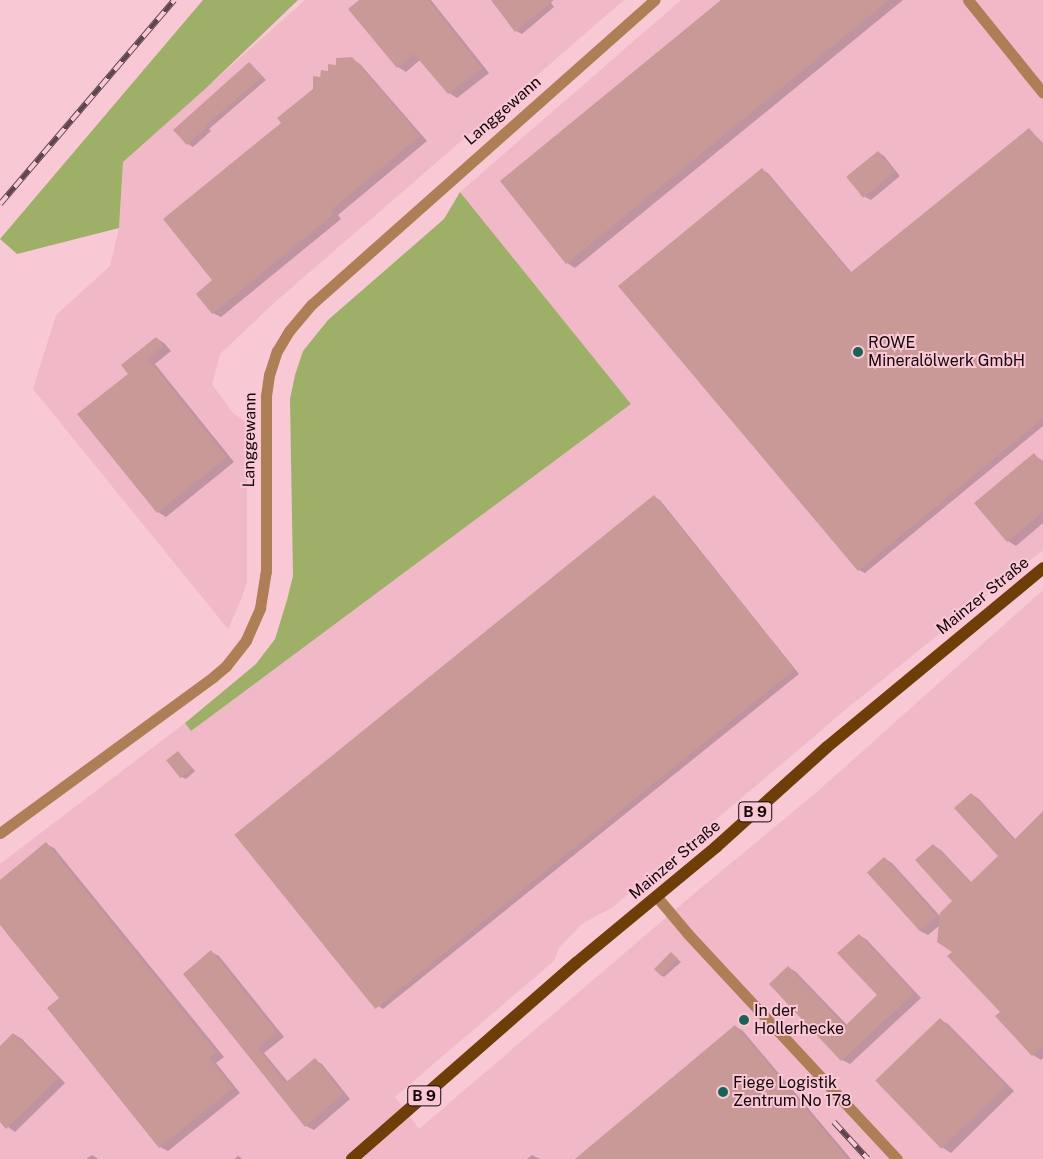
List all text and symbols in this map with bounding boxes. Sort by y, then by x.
street label: Langgewann [461,73,545,149]
place label: ROWE Mineralölwerk GmbH [868,333,1025,371]
marker: ROWE Mineralölwerk GmbH [852,346,864,358]
street label: Langgewann [240,392,260,488]
street label: Mainzer Straße [933,553,1033,639]
road number: B 9 [738,800,772,824]
street label: Mainzer Straße [626,816,724,904]
place label: In der Hollerhecke [754,1001,844,1039]
marker: In der Hollerhecke [738,1014,750,1026]
place label: Fiege Logistik Zentrum No 178 [733,1073,852,1111]
road number: B 9 [406,1084,442,1108]
marker: Fiege Logistik Zentrum No 178 [717,1086,729,1098]

